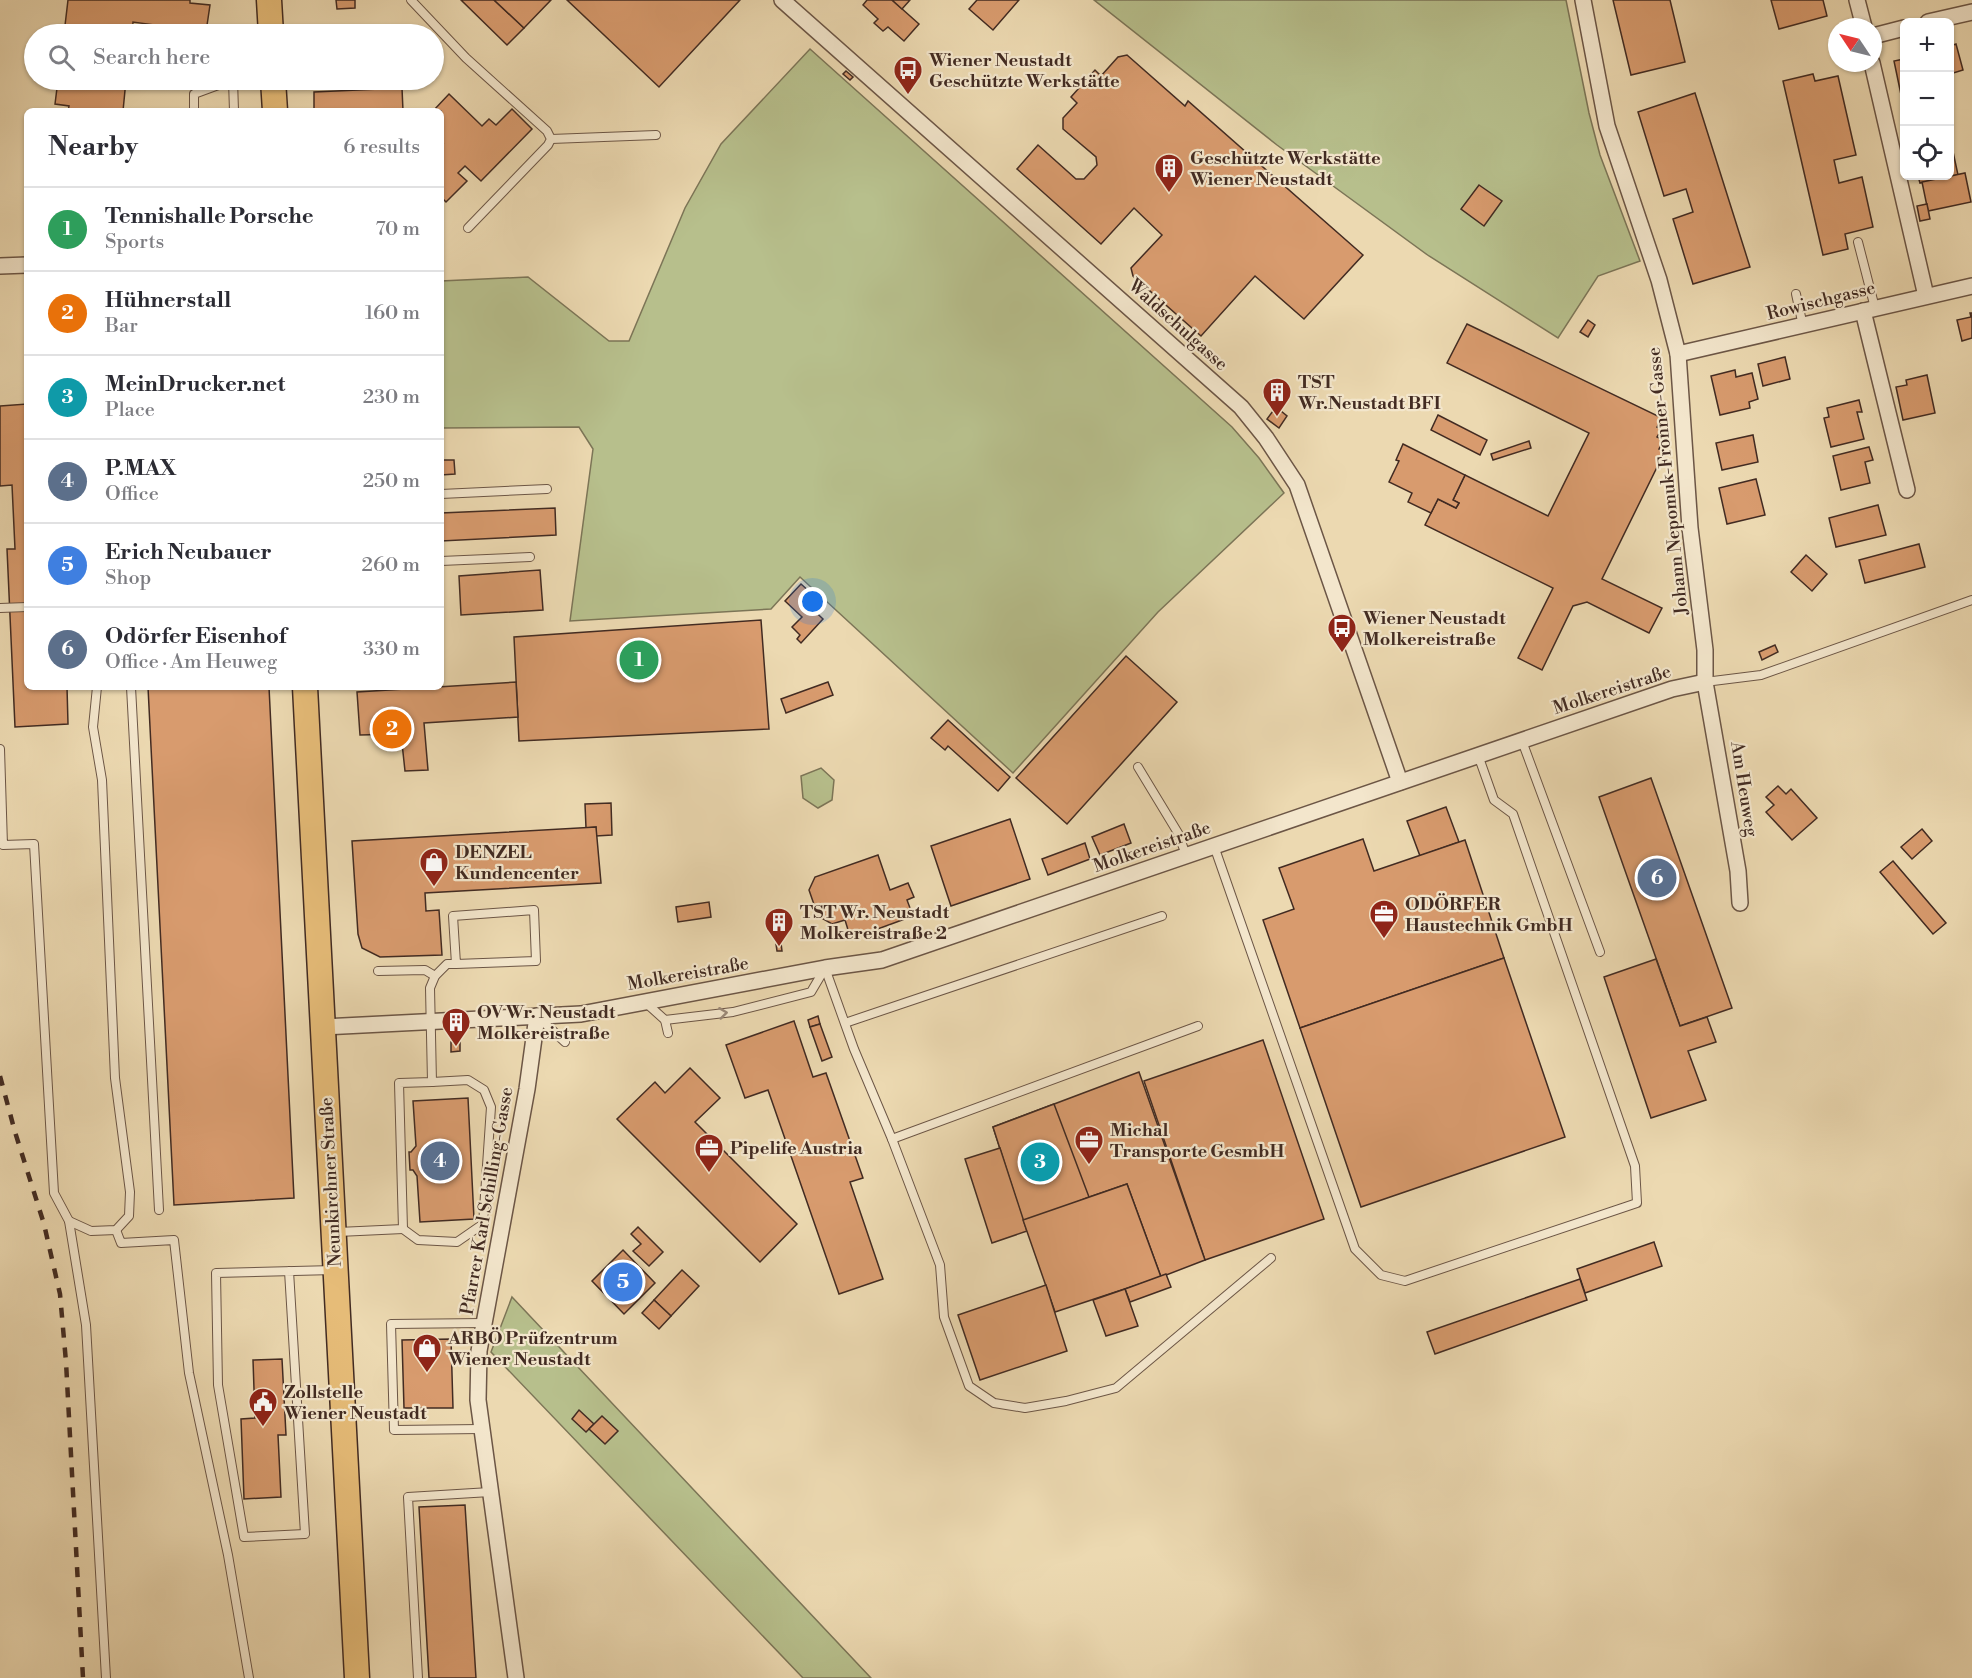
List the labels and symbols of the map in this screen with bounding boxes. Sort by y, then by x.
north arrow [1828,18,1882,72]
place label: Wiener Neustadt Geschützte Werkstätte [928,49,1120,93]
bus stop icon: Wiener Neustadt Geschützte Werkstätte [892,54,924,96]
place label: Geschützte Werkstätte Wiener Neustadt [1189,147,1381,191]
building icon: Geschützte Werkstätte Wiener Neustadt [1153,152,1185,194]
street label: Waldschulgasse [1123,274,1233,376]
street label: Rowischgasse [1764,276,1878,326]
street label: Johann Nepomuk-Fronner-Gasse [1642,346,1694,617]
place label: TST Wr.Neustadt BFI [1297,371,1441,415]
building icon: TST Wr.Neustadt BFI [1261,376,1293,418]
your location [798,587,827,616]
place label: Wiener Neustadt Molkereistraße [1362,607,1506,651]
bus stop icon: Wiener Neustadt Molkereistraße [1326,612,1358,654]
pin: 1 [620,638,658,682]
street label: Molkereistraße [1550,660,1674,720]
pin: 2 [372,706,412,752]
street label: Am Heuweg [1725,739,1763,839]
street label: Molkereistraße [1090,816,1214,878]
place label: DENZEL Kundencenter [455,841,579,885]
shop icon: DENZEL Kundencenter [418,846,450,888]
pin: 6 [1638,856,1676,900]
place label: ODÖRFER Haustechnik GmbH [1405,893,1573,937]
office icon: ODÖRFER Haustechnik GmbH [1368,898,1400,940]
place label: TST Wr. Neustadt Molkereistraße 2 [800,901,950,945]
building icon: TST Wr. Neustadt Molkereistraße 2 [763,906,795,948]
street label: Molkereistraße [626,952,750,996]
place label: OV Wr. Neustadt Molkereistraße [477,1001,616,1045]
building icon: OV Wr. Neustadt Molkereistraße [440,1006,472,1048]
one-way arrow [718,1007,728,1020]
street label: Pfarrer Karl Schilling-Gasse [456,1085,518,1317]
street label: Neunkirchner Straße [315,1097,347,1267]
place label: Michal Transporte GesmbH [1110,1119,1284,1163]
office icon: Michal Transporte GesmbH [1073,1124,1105,1166]
office icon: Pipelife Austria [693,1132,725,1174]
place label: Pipelife Austria [730,1137,863,1160]
pin: 4 [420,1138,460,1184]
pin: 3 [1020,1140,1060,1184]
pin: 5 [604,1260,642,1304]
place label: ARBÖ Prüfzentrum Wiener Neustadt [447,1327,618,1371]
shop icon: ARBÖ Prüfzentrum Wiener Neustadt [411,1332,443,1374]
place label: Zollstelle Wiener Neustadt [283,1381,427,1425]
public building icon: Zollstelle Wiener Neustadt [247,1386,279,1428]

